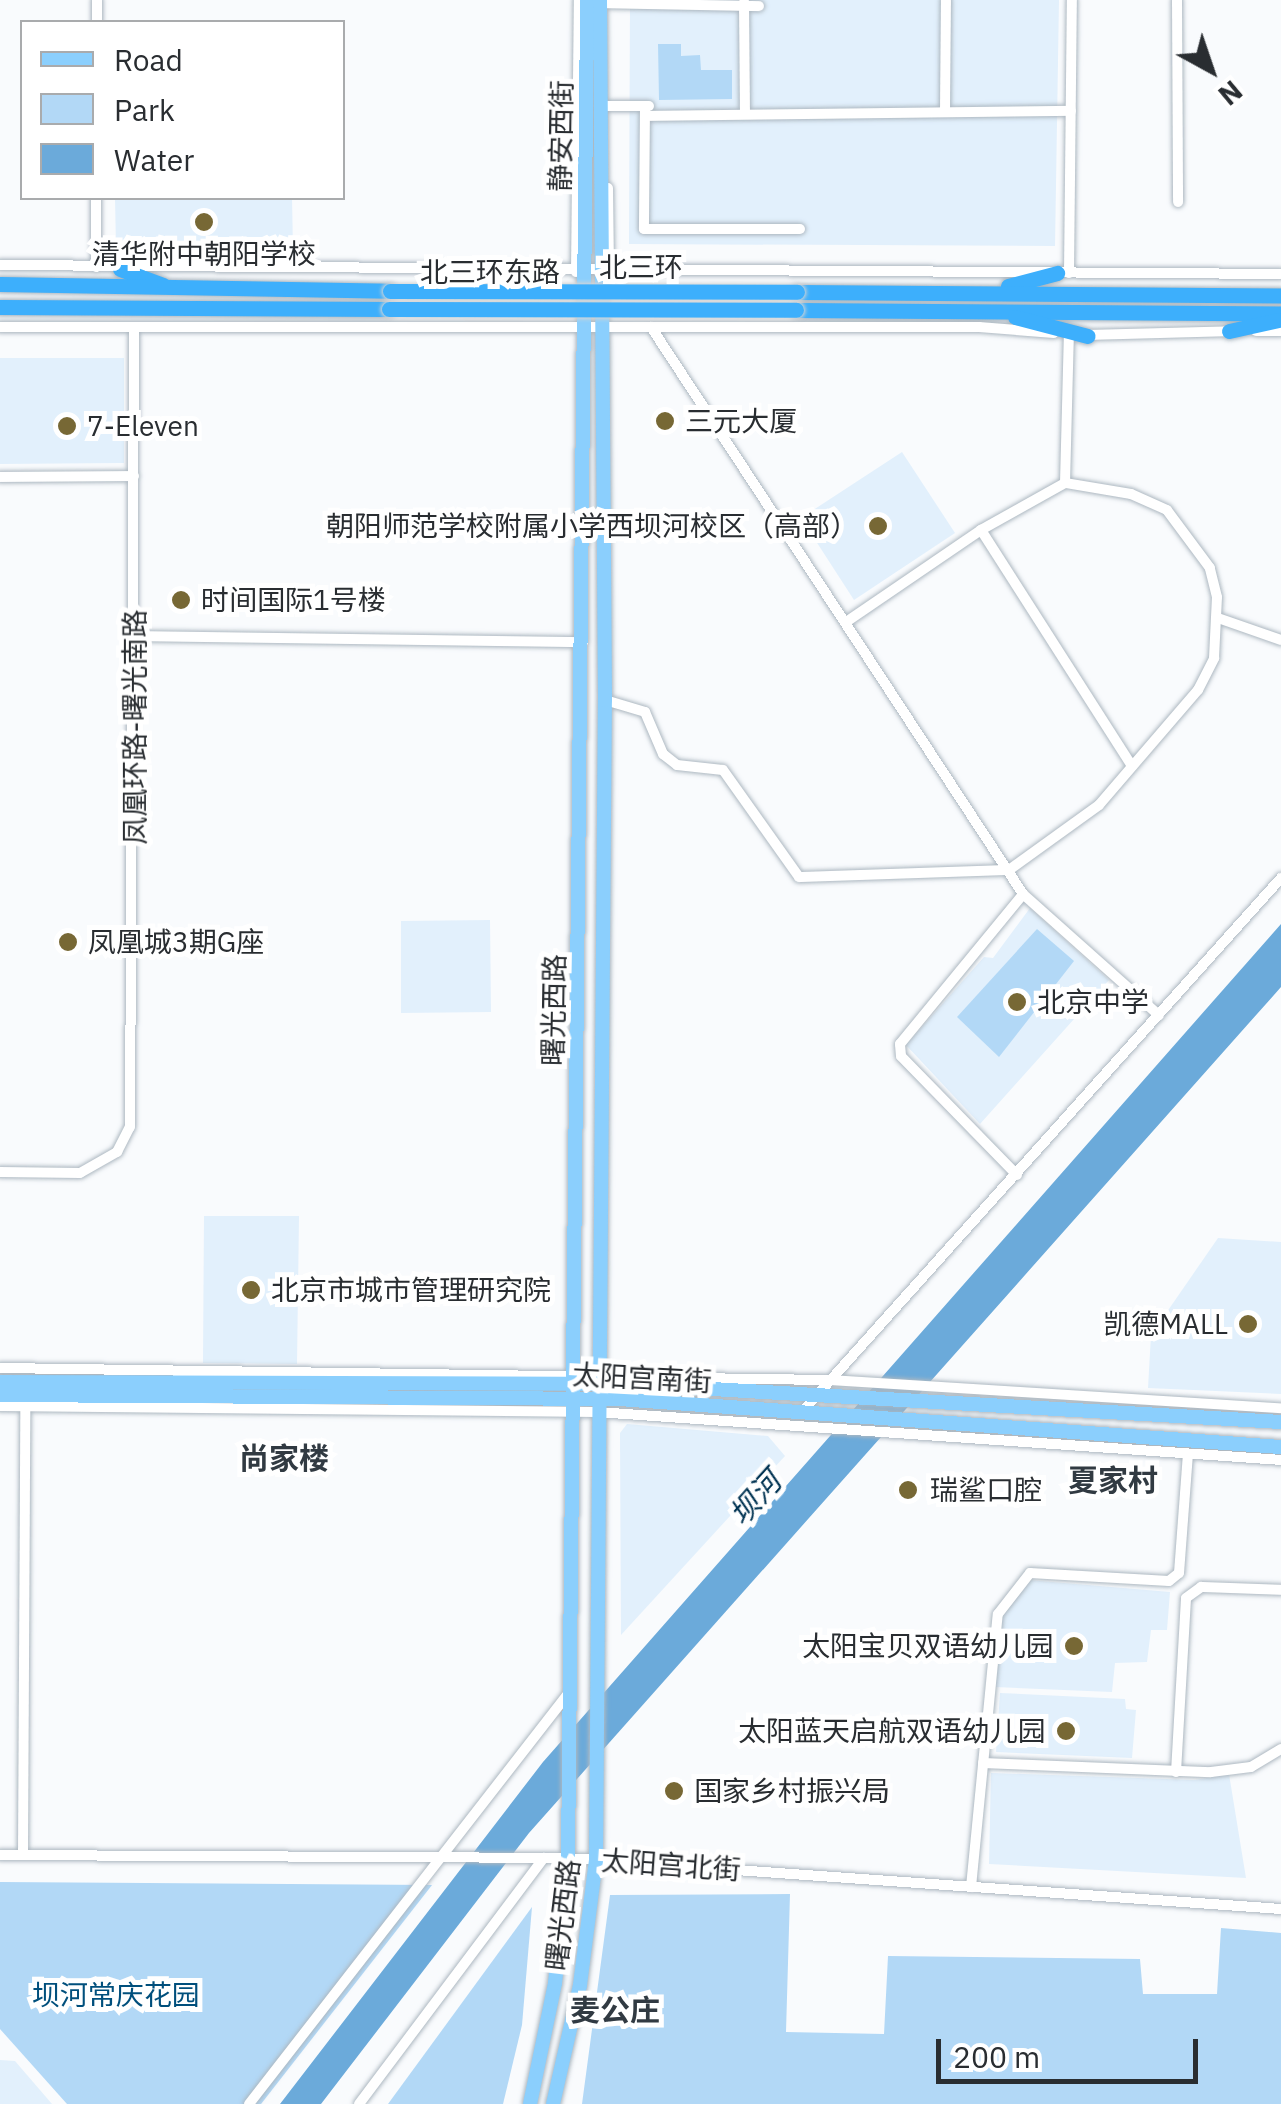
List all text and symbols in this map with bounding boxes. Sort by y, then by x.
legend [20,20,345,200]
north arrow [1161,20,1261,120]
text: Road [114,40,183,79]
text: N [1211,73,1250,114]
street label: 静安西街 [543,80,579,192]
text: Park [114,90,175,129]
text: Water [114,140,194,179]
marker: 清华附中朝阳学校 [193,211,215,233]
place label: 清华附中朝阳学校 [92,237,316,271]
street label: 北三环 [599,250,683,284]
street label: 北三环东路 [420,255,560,289]
place label: 三元大厦 [685,404,797,438]
place label: 7-Eleven [87,409,199,443]
marker: 三元大厦 [654,410,676,432]
marker: 7-Eleven [56,415,78,437]
place label: 朝阳师范学校附属小学西坝河校区（高部） [326,509,858,543]
marker: 朝阳师范学校附属小学西坝河校区（高部） [867,515,889,537]
place label: 时间国际1号楼 [201,583,386,617]
marker: 时间国际1号楼 [170,589,192,611]
street label: 凤凰环路-曙光南路 [118,609,152,845]
place label: 凤凰城3期G座 [88,925,264,959]
marker: 凤凰城3期G座 [57,931,79,953]
street label: 曙光西路 [536,954,572,1066]
place label: 北京中学 [1037,985,1149,1019]
marker: 北京中学 [1006,991,1028,1013]
place label: 北京市城市管理研究院 [271,1273,551,1307]
marker: 北京市城市管理研究院 [240,1279,262,1301]
place label: 凯德MALL [1103,1307,1228,1341]
marker: 凯德MALL [1237,1313,1259,1335]
street label: 太阳宫南街 [571,1358,713,1398]
district label: 尚家楼 [239,1440,329,1476]
district label: 夏家村 [1068,1462,1158,1498]
water label: 坝河 [722,1464,788,1532]
place label: 瑞鲨口腔 [930,1473,1042,1507]
marker: 瑞鲨口腔 [895,1477,921,1503]
place label: 太阳宝贝双语幼儿园 [802,1629,1054,1663]
marker: 太阳宝贝双语幼儿园 [1063,1635,1085,1657]
place label: 太阳蓝天启航双语幼儿园 [738,1714,1046,1748]
marker: 太阳蓝天启航双语幼儿园 [1055,1720,1077,1742]
place label: 国家乡村振兴局 [694,1774,890,1808]
marker: 国家乡村振兴局 [663,1780,685,1802]
street label: 太阳宫北街 [600,1843,742,1887]
street label: 曙光西路 [540,1857,586,1973]
park label: 坝河常庆花园 [32,1978,200,2012]
district label: 麦公庄 [570,1992,660,2028]
scale bar [941,2019,1204,2081]
text: 200 m [953,2037,1040,2076]

